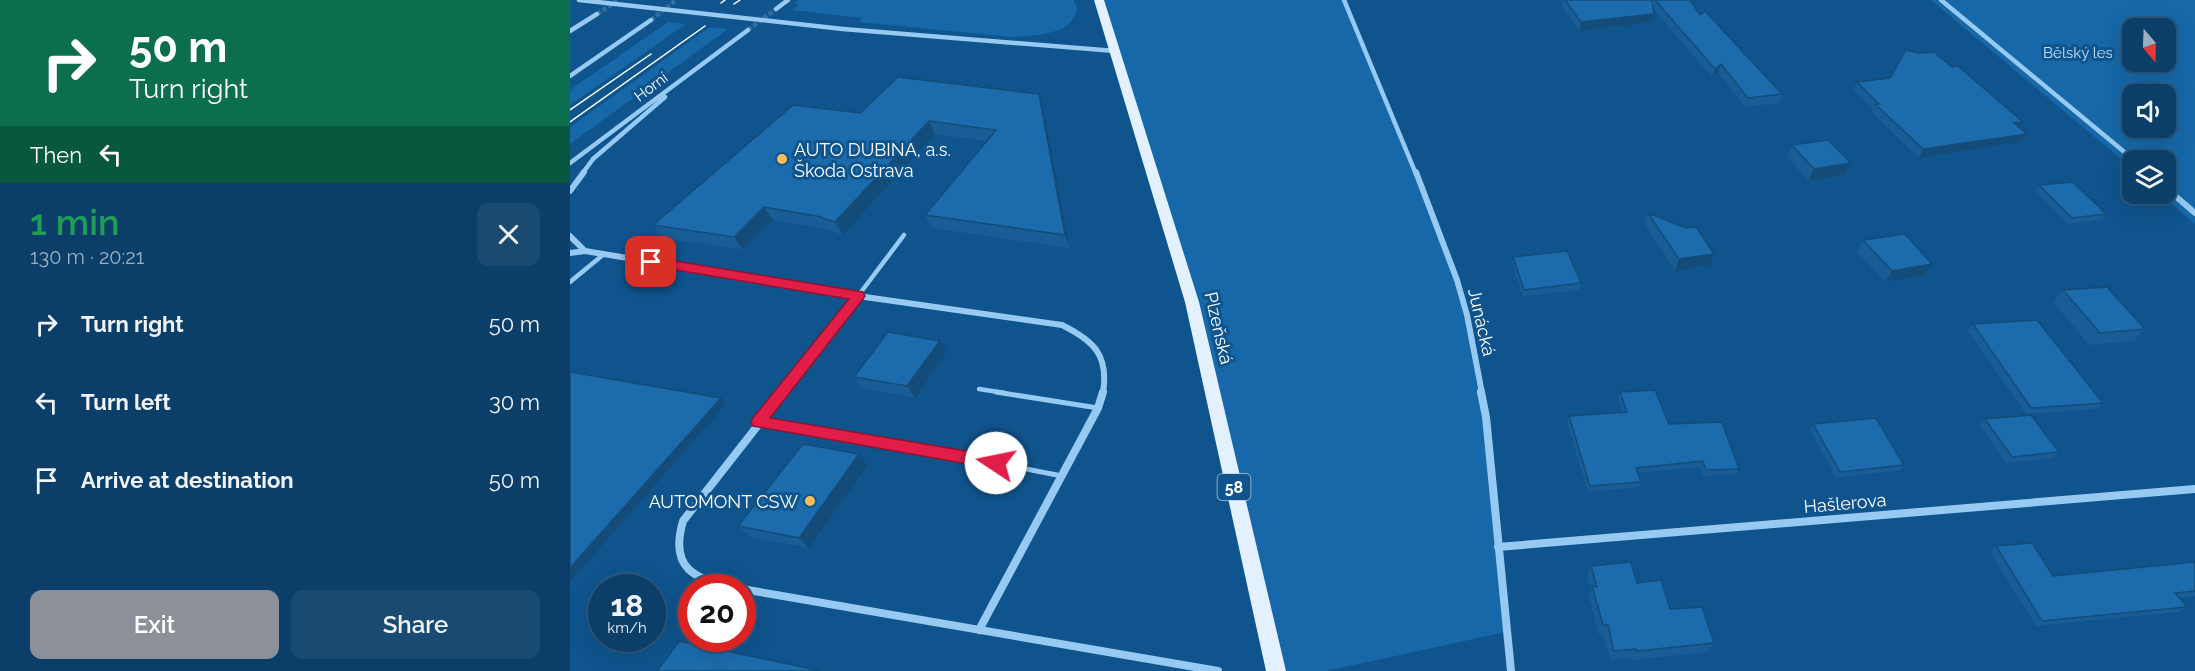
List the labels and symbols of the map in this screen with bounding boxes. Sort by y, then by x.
north arrow [2122,18,2176,72]
park label: Bělský les [2043,44,2113,62]
street label: Horní [631,68,672,105]
place label: AUTO DUBINA, a.s. Škoda Ostrava [794,139,951,181]
marker: AUTO DUBINA, a.s. Škoda Ostrava [775,152,789,166]
pin [625,236,676,287]
street label: Junácká [1464,286,1500,358]
street label: Plzeňská [1200,290,1238,366]
position arrow [964,431,1028,495]
road number: 58 [1218,474,1250,500]
street label: Hašlerova [1803,489,1887,517]
place label: AUTOMONT CSW [649,491,798,512]
marker: AUTOMONT CSW [803,494,817,508]
speed limit sign: 20 [678,574,756,652]

